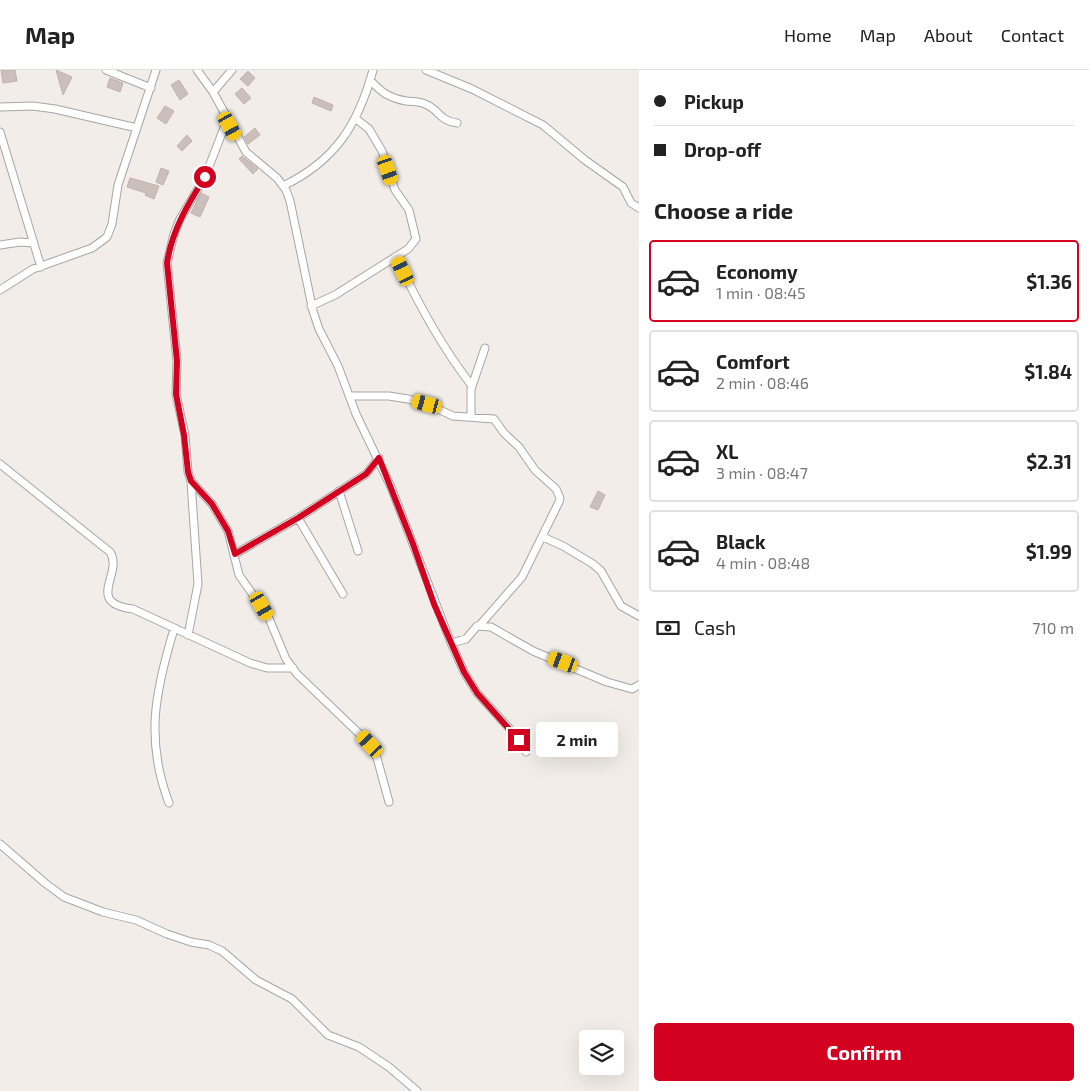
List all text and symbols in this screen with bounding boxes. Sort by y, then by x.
text: Map [25,20,75,49]
text: Home [784,24,832,46]
text: Map [860,24,896,46]
text: About [924,24,973,46]
text: Contact [1001,24,1064,46]
text: Pickup [684,90,744,113]
car [216,109,243,143]
text: Drop-off [684,138,761,161]
car [376,153,399,187]
route start [194,166,216,188]
text: Choose a ride [654,197,793,223]
car [389,254,416,288]
icon: car [656,259,701,304]
text: Economy [716,260,798,283]
text: $1.36 [1026,270,1072,293]
text: 1 min · 08:45 [716,283,806,302]
icon: car [656,349,701,394]
text: Comfort [716,350,790,373]
text: $1.84 [1024,360,1072,383]
text: 2 min · 08:46 [716,373,809,392]
car [410,393,443,415]
icon: car [656,439,701,484]
text: XL [716,440,738,463]
text: $2.31 [1026,450,1072,473]
text: 3 min · 08:47 [716,463,808,482]
icon: car [656,529,701,574]
text: Black [716,530,766,553]
text: $1.99 [1026,540,1072,563]
text: 4 min · 08:48 [716,553,810,572]
car [248,589,275,623]
icon: cash [654,614,682,642]
text: Cash [694,616,736,639]
text: 710 m [1032,618,1074,637]
car [546,650,579,674]
callout: 2 min [536,722,619,758]
car [354,728,385,760]
route end [508,729,530,751]
text: 2 min [557,730,597,749]
button: Confirm [654,1023,1074,1081]
map controls [579,1030,624,1075]
button: layers [579,1030,624,1075]

